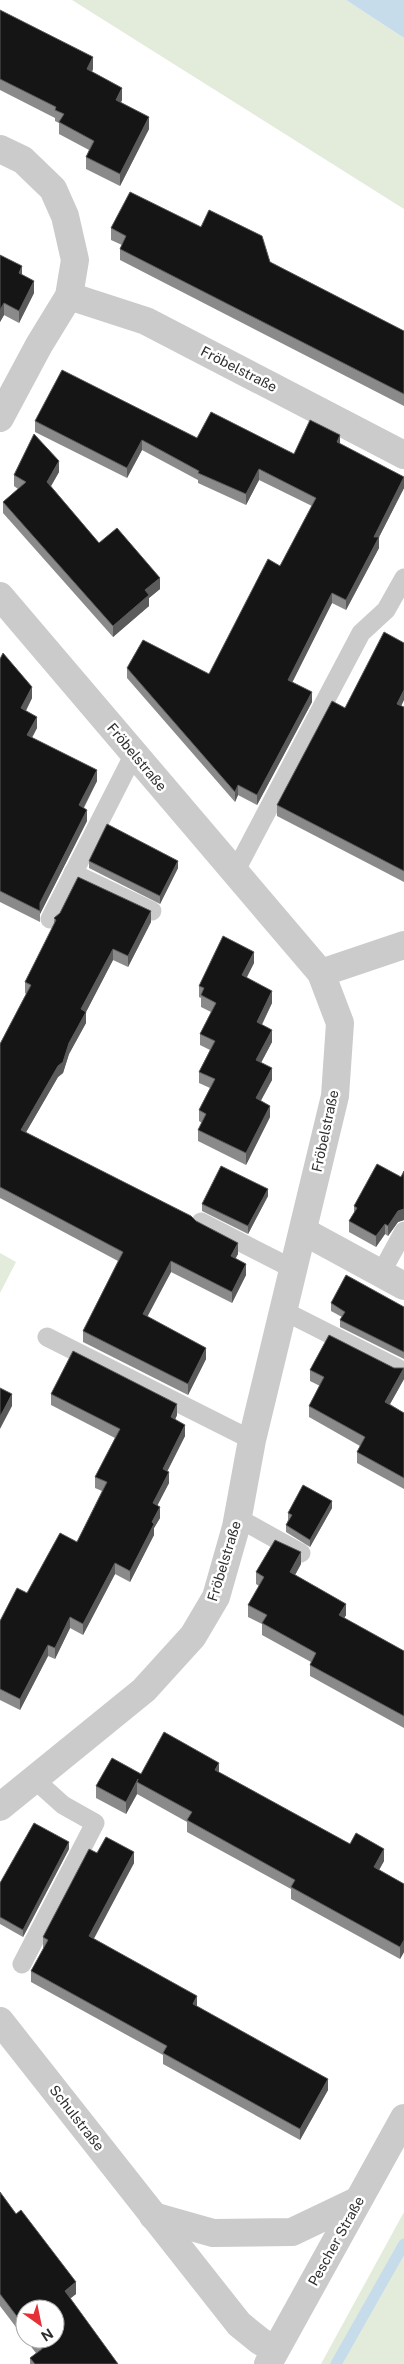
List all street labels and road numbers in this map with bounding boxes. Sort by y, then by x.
street label: Fröbelstraße [198,343,280,395]
street label: Fröbelstraße [104,720,170,794]
street label: Fröbelstraße [309,1088,342,1173]
street label: Fröbelstraße [204,1519,244,1603]
street label: Schulstraße [46,2082,108,2154]
street label: Pescher Straße [305,2193,367,2289]

